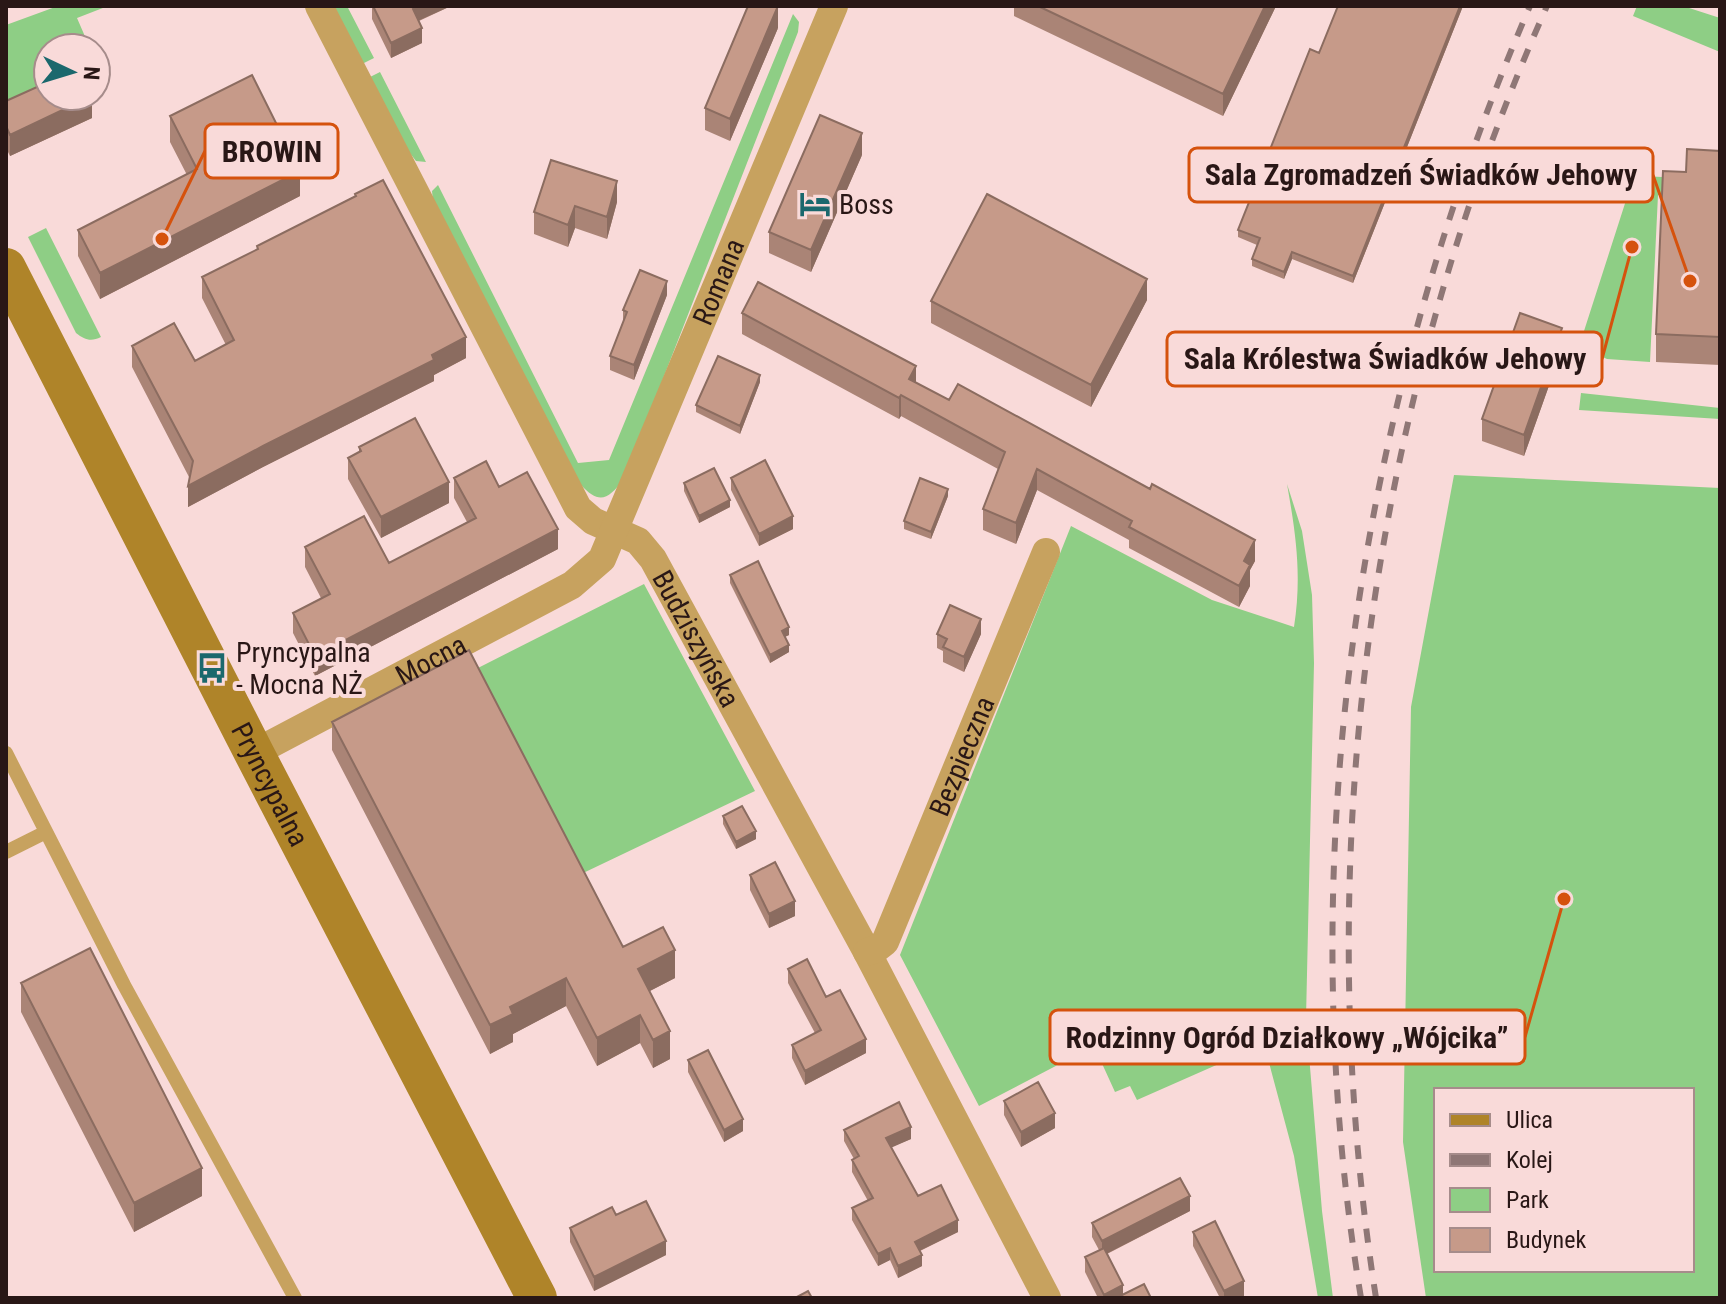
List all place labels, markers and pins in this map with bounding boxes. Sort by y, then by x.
callout: BROWIN [205,124,338,178]
callout: Sala Zgromadzeń Świadków Jehowy [1189,148,1653,202]
hotel icon: Boss [798,187,832,221]
place label: Boss [839,188,894,221]
callout: Sala Królestwa Świadków Jehowy [1167,332,1602,386]
place label: Pryncypalna - Mocna NŻ [236,636,371,701]
bus stop icon: Pryncypalna - Mocna NŻ [195,651,229,685]
callout: Rodzinny Ogród Działkowy „Wójcika” [1050,1010,1525,1064]

